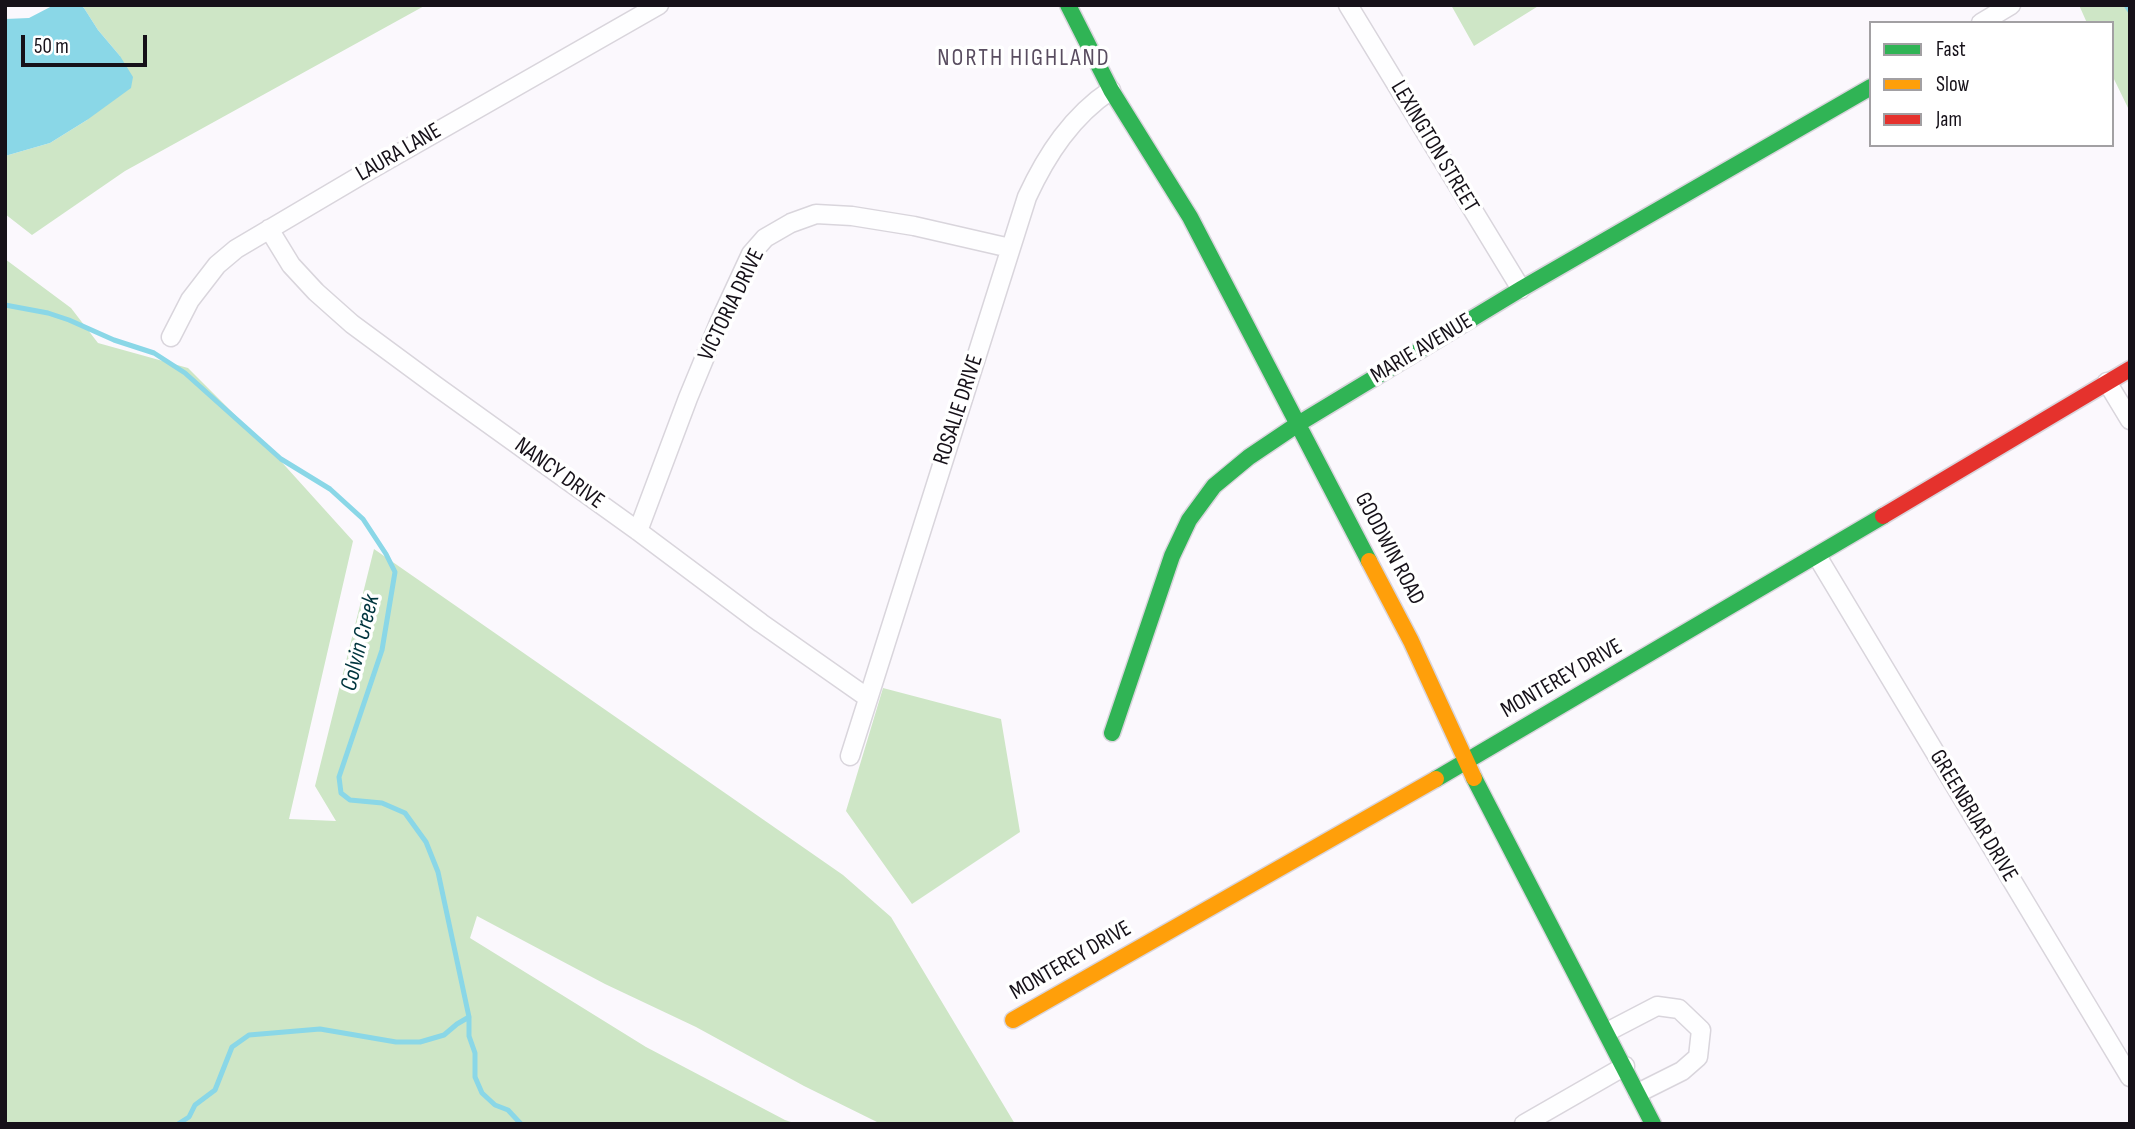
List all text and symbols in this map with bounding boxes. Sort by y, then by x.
scale bar [24,21,150,65]
legend [1869,21,2114,147]
text: 50 m [34,34,69,59]
text: Fast [1936,37,1966,62]
district label: NORTH HIGHLAND [939,45,1109,73]
text: Slow [1936,72,1969,97]
street label: LEXINGTON STREET [1384,76,1484,218]
text: Jam [1936,107,1962,132]
street label: LAURA LANE [352,118,446,188]
street label: VICTORIA DRIVE [693,244,771,366]
street label: MARIE AVENUE [1366,308,1478,390]
street label: ROSALIE DRIVE [928,351,990,469]
street label: NANCY DRIVE [509,432,609,516]
street label: GOODWIN ROAD [1348,488,1430,610]
water label: Colvin Creek [335,592,387,694]
street label: MONTEREY DRIVE [1497,633,1627,725]
street label: GREENBRIAR DRIVE [1923,745,2023,887]
street label: MONTEREY DRIVE [1006,915,1136,1007]

